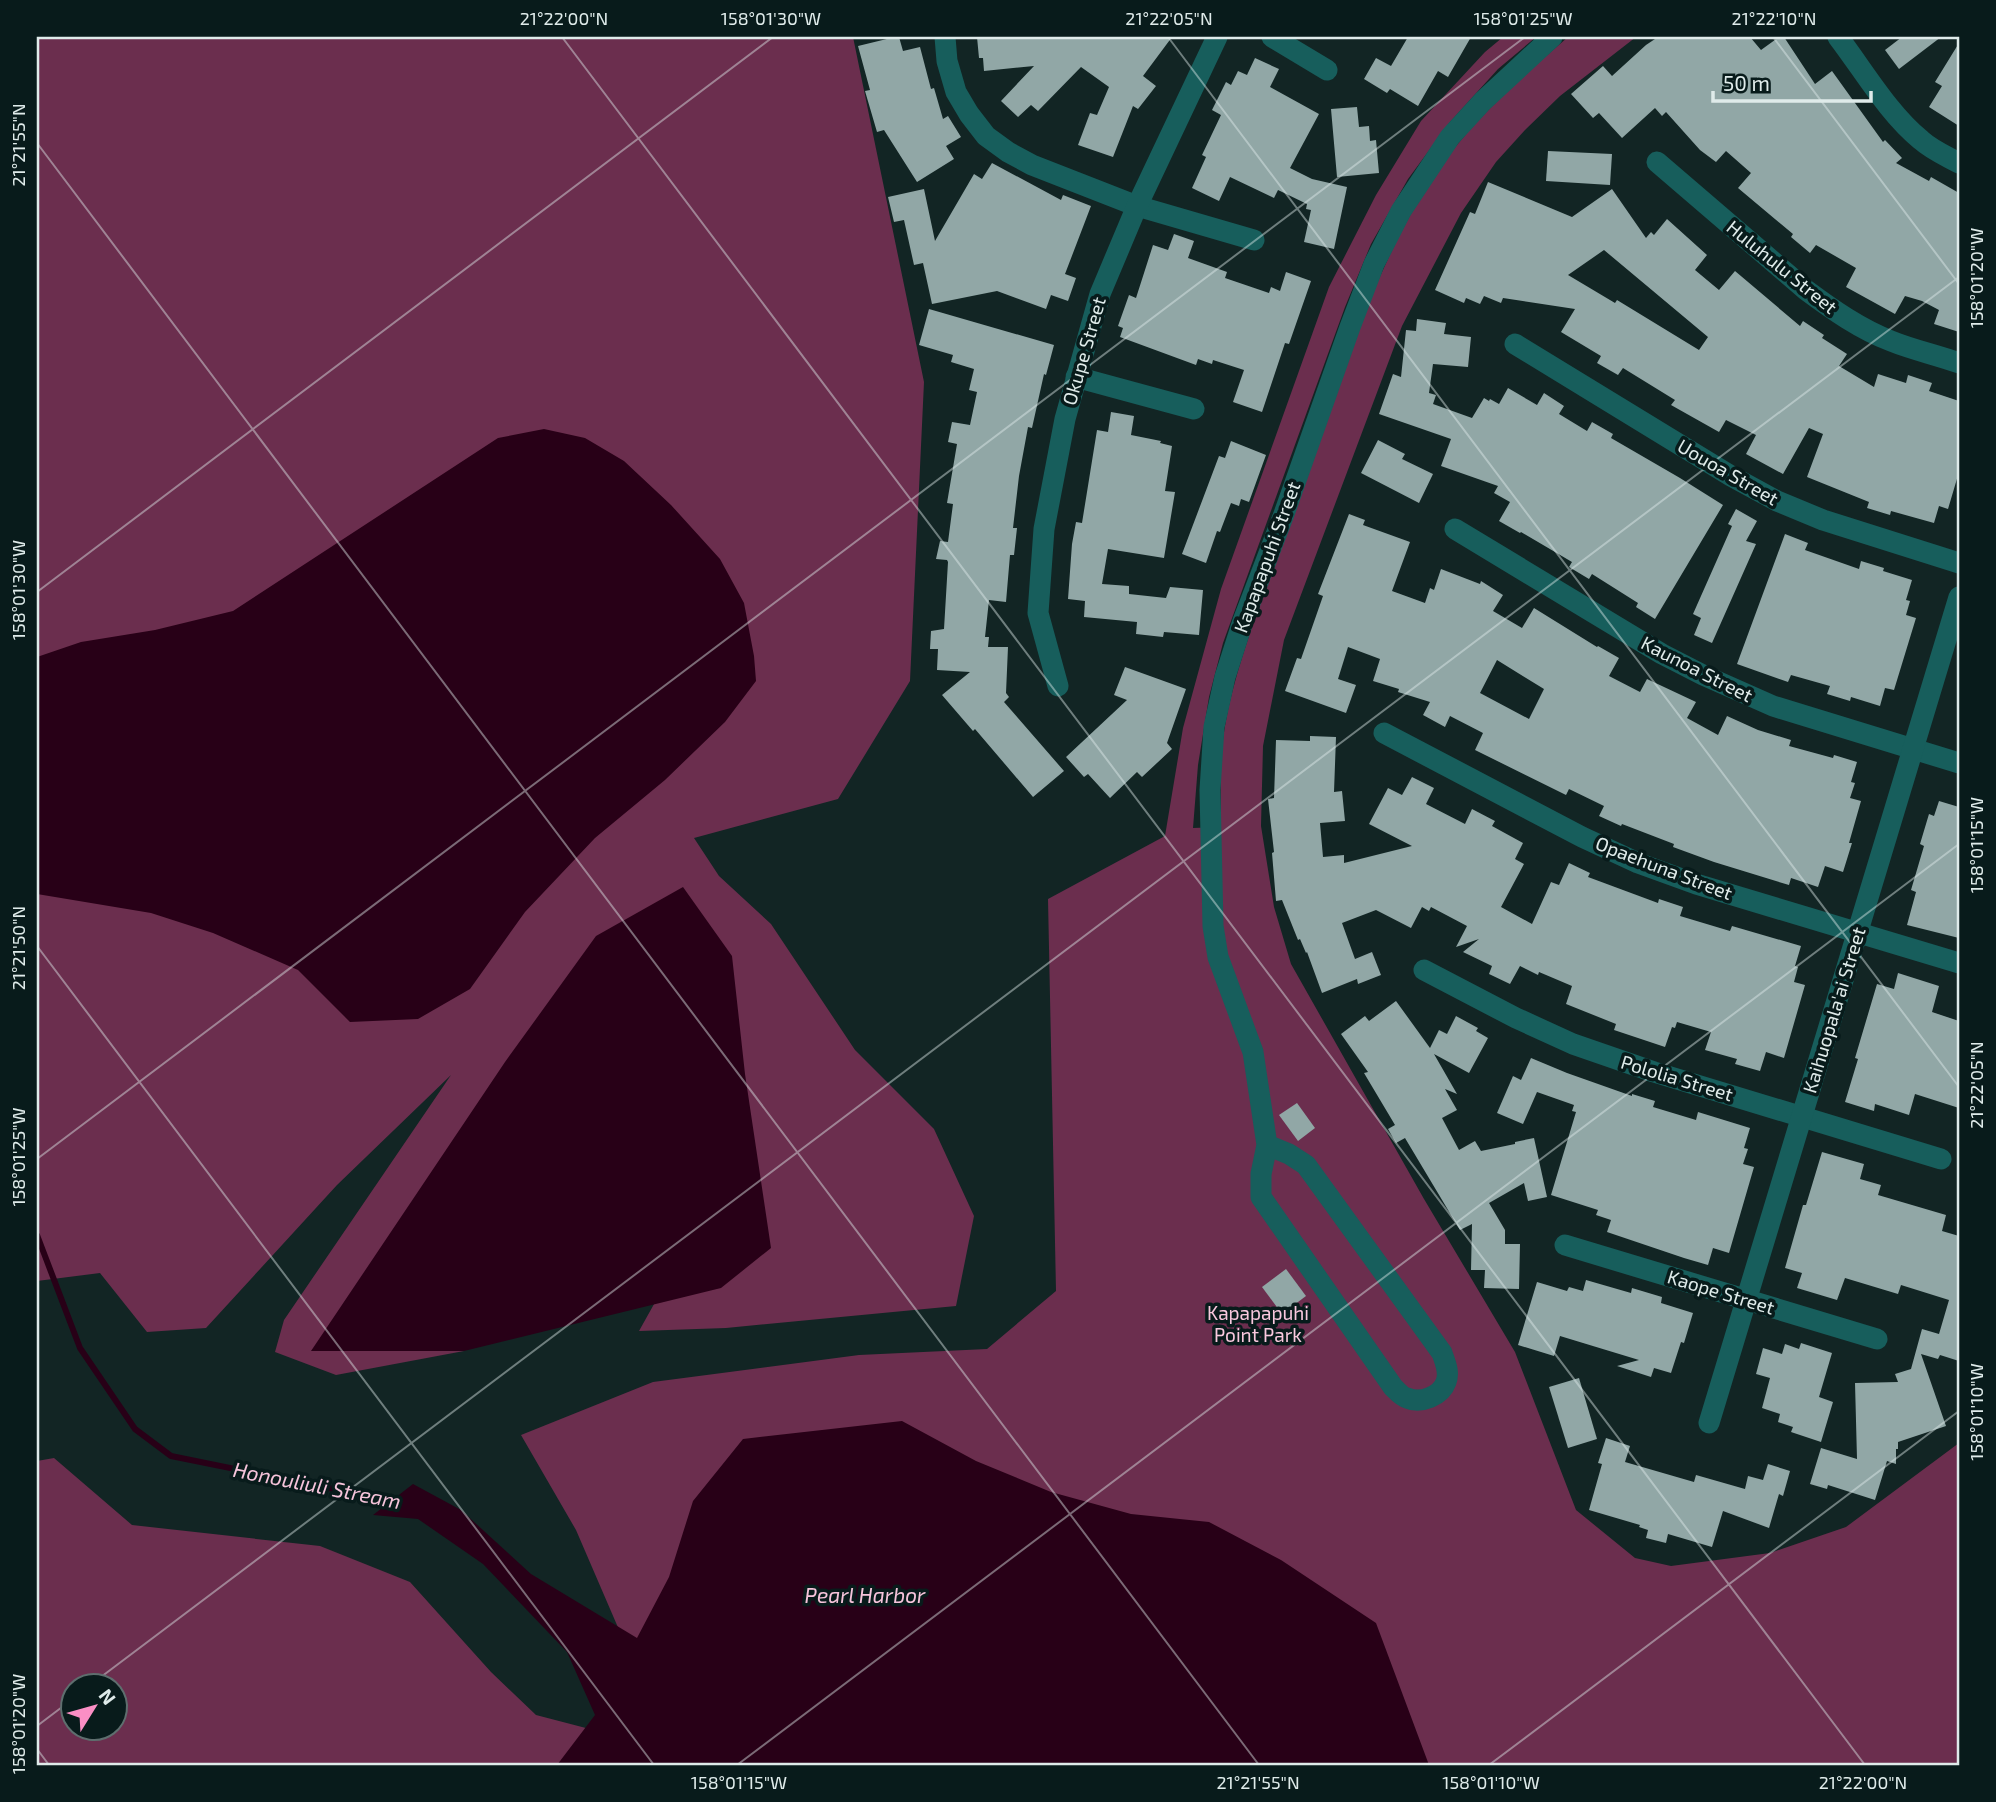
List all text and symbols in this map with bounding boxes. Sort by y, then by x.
text: 21°22'00"N [520,7,608,29]
text: 158°01'30"W [721,7,821,29]
text: 21°22'05"N [1125,7,1213,29]
text: 158°01'25"W [1473,7,1573,29]
text: 21°22'10"N [1732,7,1816,29]
scale bar [1713,60,1870,104]
text: 50 m [1723,70,1770,95]
text: 21°21'55"N [7,103,29,187]
street label: Huluhulu Street [1722,215,1842,318]
text: 158°01'20"W [1965,228,1987,328]
street label: Okupe Street [1057,294,1110,408]
street label: Uouoa Street [1674,433,1783,510]
street label: Kapapapuhi Street [1228,478,1305,636]
text: 158°01'30"W [7,540,29,640]
street label: Kaunoa Street [1638,631,1757,706]
text: 158°01'15"W [1965,797,1987,893]
street label: Opaehuna Street [1592,831,1736,904]
text: 21°21'50"N [7,906,29,990]
street label: Kaihuopala'ai Street [1797,924,1870,1096]
text: 21°22'05"N [1965,1041,1987,1129]
street label: Pololia Street [1618,1050,1736,1105]
text: 158°01'25"W [7,1107,29,1207]
street label: Kaope Street [1665,1264,1777,1319]
park label: Kapapapuhi Point Park [1207,1301,1309,1346]
text: 158°01'10"W [1965,1363,1987,1461]
water label: Honouliuli Stream [231,1456,403,1513]
water label: Pearl Harbor [805,1582,926,1607]
north arrow [60,1672,130,1742]
text: 158°01'20"W [7,1674,29,1774]
text: N [95,1684,121,1709]
text: 158°01'15"W [691,1771,787,1793]
text: 21°21'55"N [1216,1771,1300,1793]
text: 158°01'10"W [1442,1771,1540,1793]
text: 21°22'00"N [1819,1771,1907,1793]

